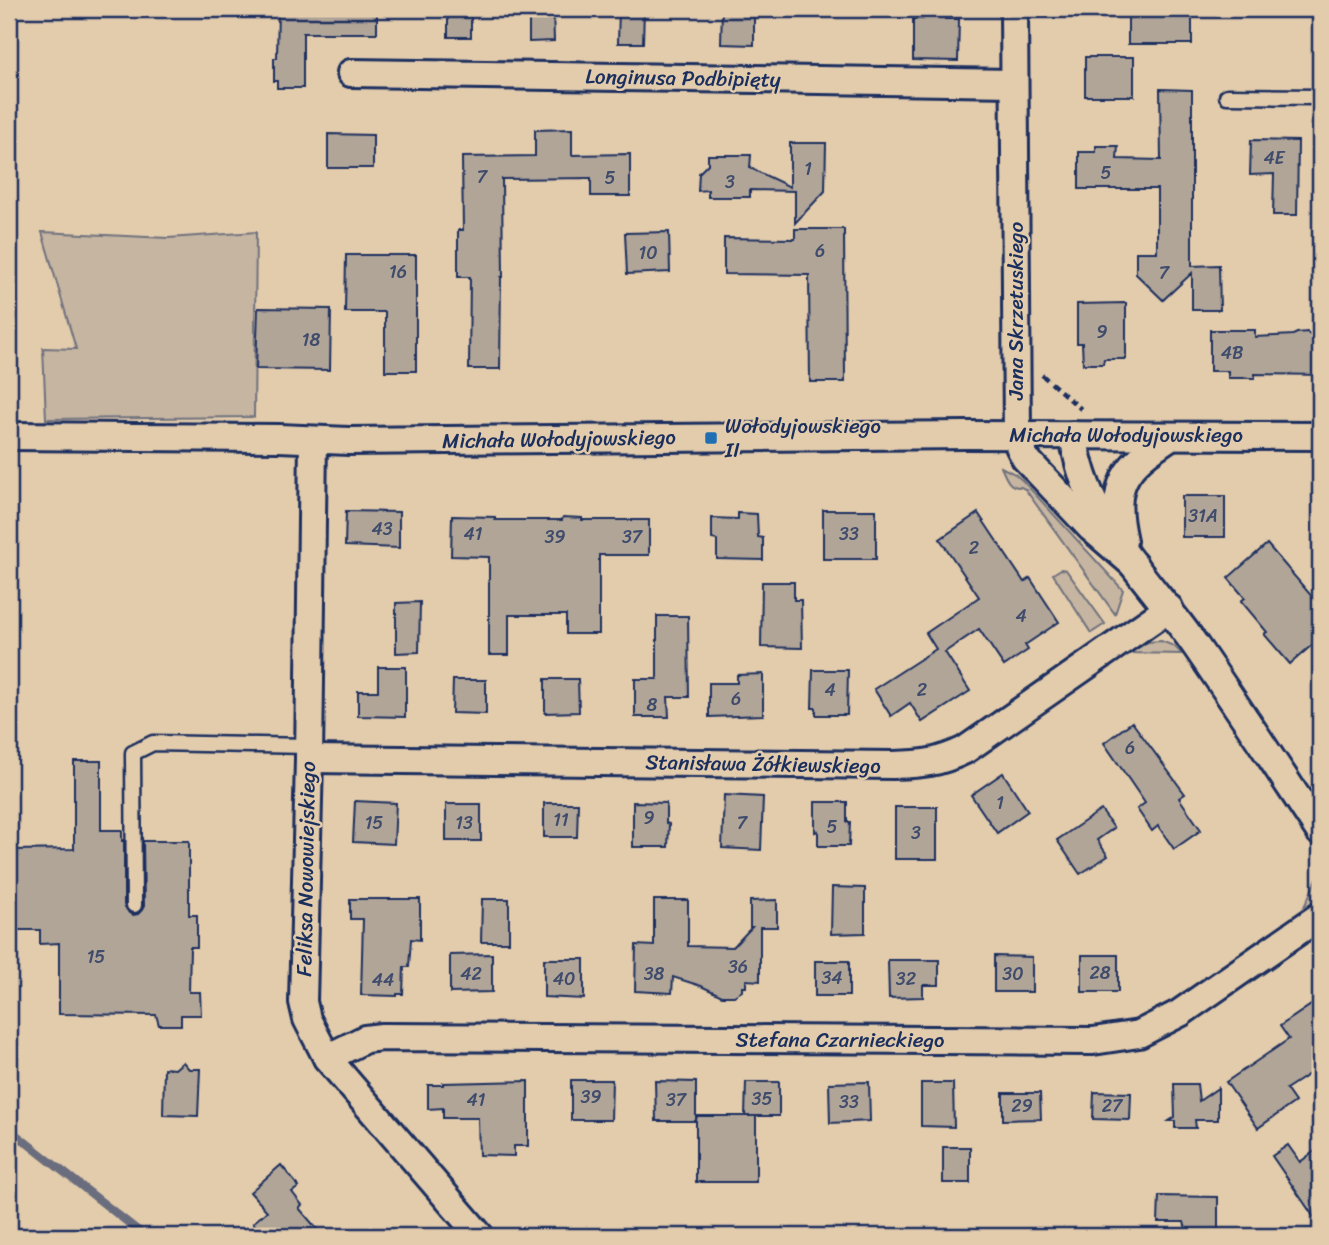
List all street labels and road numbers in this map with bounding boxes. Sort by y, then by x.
street label: Longinusa Podbipięty [585,57,781,99]
street label: Jana Skrzetuskiego [997,222,1035,401]
street label: Michała Wołodyjowskiego [1009,416,1243,454]
street label: Michała Wołodyjowskiego [442,418,676,460]
street label: Stanisława Żółkiewskiego [645,743,881,785]
street label: Feliksa Nowowiejskiego [285,761,327,977]
street label: Stefana Czarnieckiego [736,1021,945,1059]

